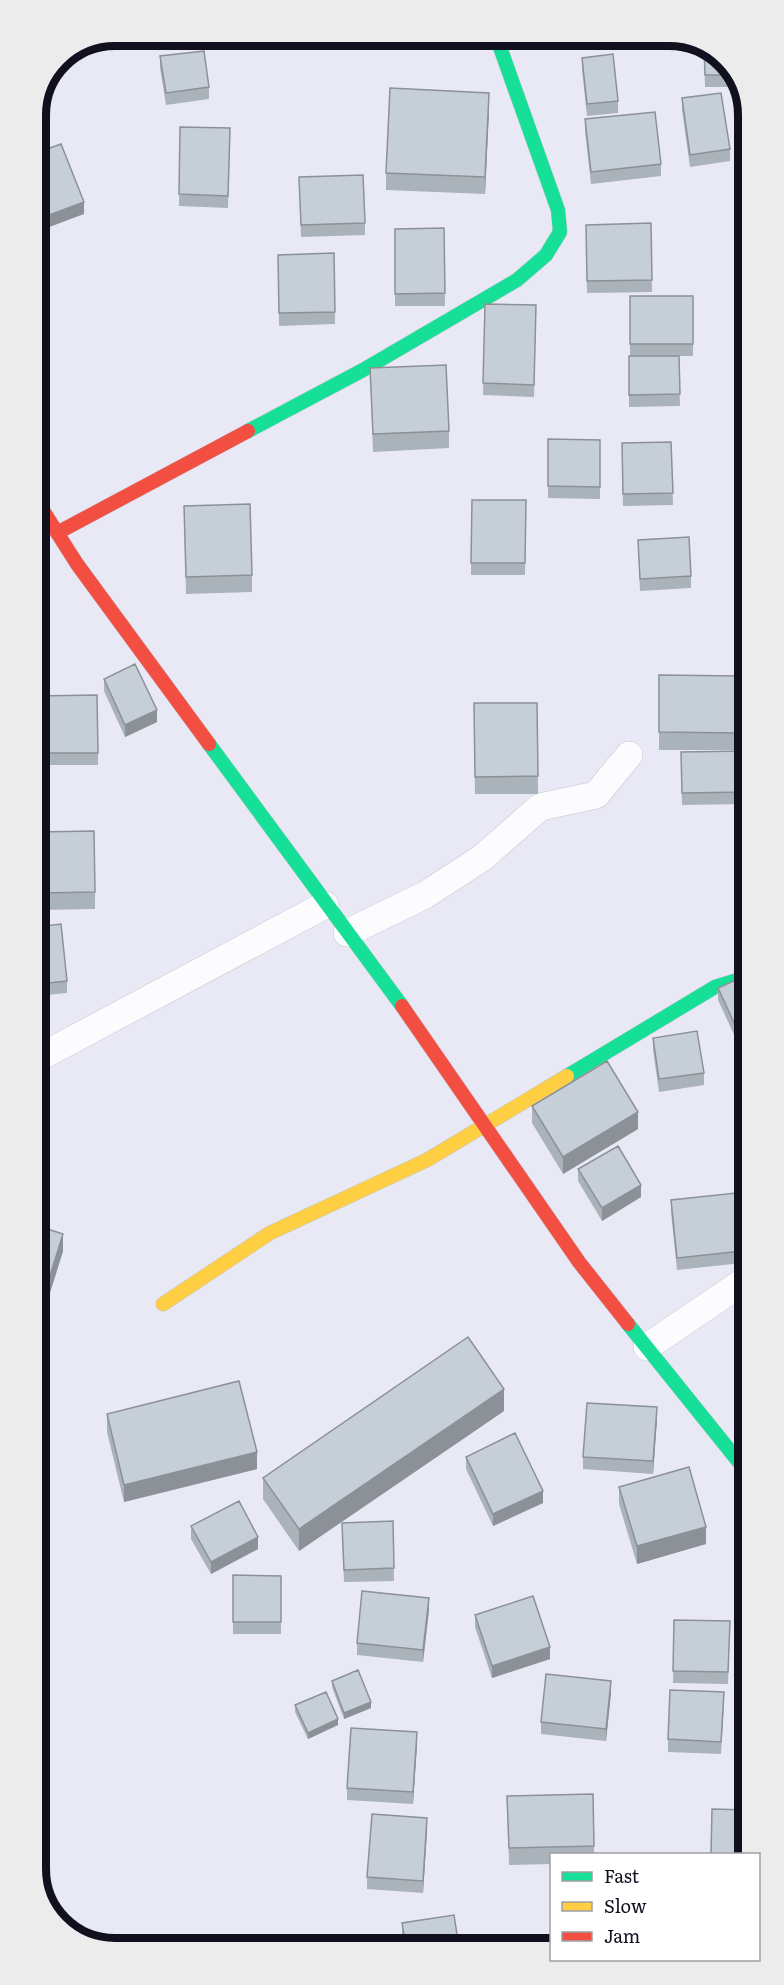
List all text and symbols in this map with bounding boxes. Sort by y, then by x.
legend [550,1853,760,1961]
text: Fast [604,1862,640,1889]
text: Slow [604,1892,647,1919]
text: Jam [604,1922,640,1949]

